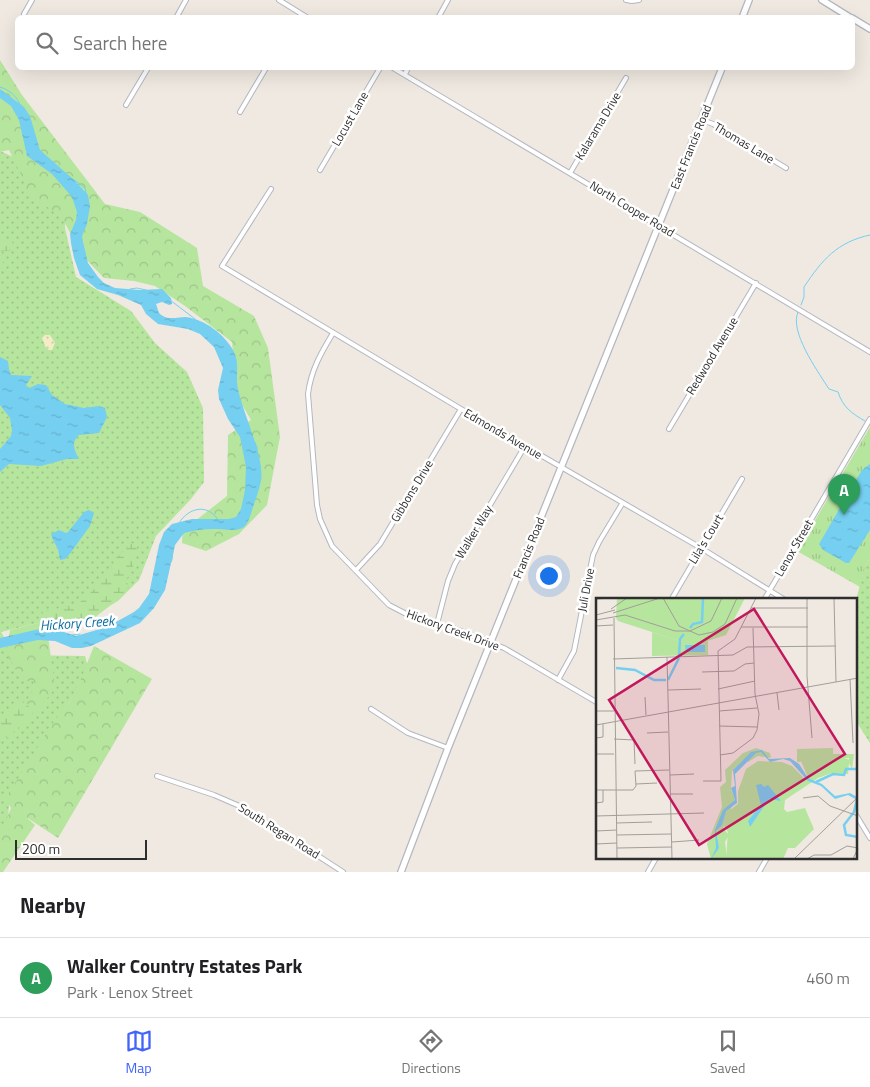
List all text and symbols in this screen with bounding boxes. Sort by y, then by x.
search box [15,15,855,70]
text: Search here [73,28,167,57]
icon: search [33,29,61,57]
street label: Locust Lane [326,88,373,150]
street label: Kalarama Drive [570,88,625,164]
street label: East Francis Road [665,102,716,192]
street label: Thomas Lane [710,117,778,168]
street label: North Cooper Road [586,176,678,241]
street label: Redwood Avenue [681,313,742,398]
street label: Edmonds Avenue [460,403,546,464]
street label: Gibbons Drive [385,456,438,526]
pin: A [828,474,860,515]
street label: Walker Way [450,501,497,562]
street label: Lila's Court [683,509,728,567]
street label: Francis Road [508,514,549,581]
street label: Lenox Street [769,515,818,580]
your location [536,563,562,589]
street label: Juli Drive [572,566,599,613]
inset map [596,598,858,860]
street label: Hickory Creek Drive [404,604,502,655]
water label: Hickory Creek [39,609,117,636]
street label: South Regan Road [235,798,324,863]
scale bar [15,837,148,860]
text: 200 m [22,838,60,859]
text: Nearby [20,889,85,921]
text: Walker Country Estates Park [67,951,302,980]
text: A [31,966,41,990]
text: 460 m [806,966,850,990]
text: Park · Lenox Street [67,980,193,1004]
tab: Map [125,1027,153,1078]
tab: Directions [402,1027,461,1078]
tab: Saved [710,1027,746,1078]

